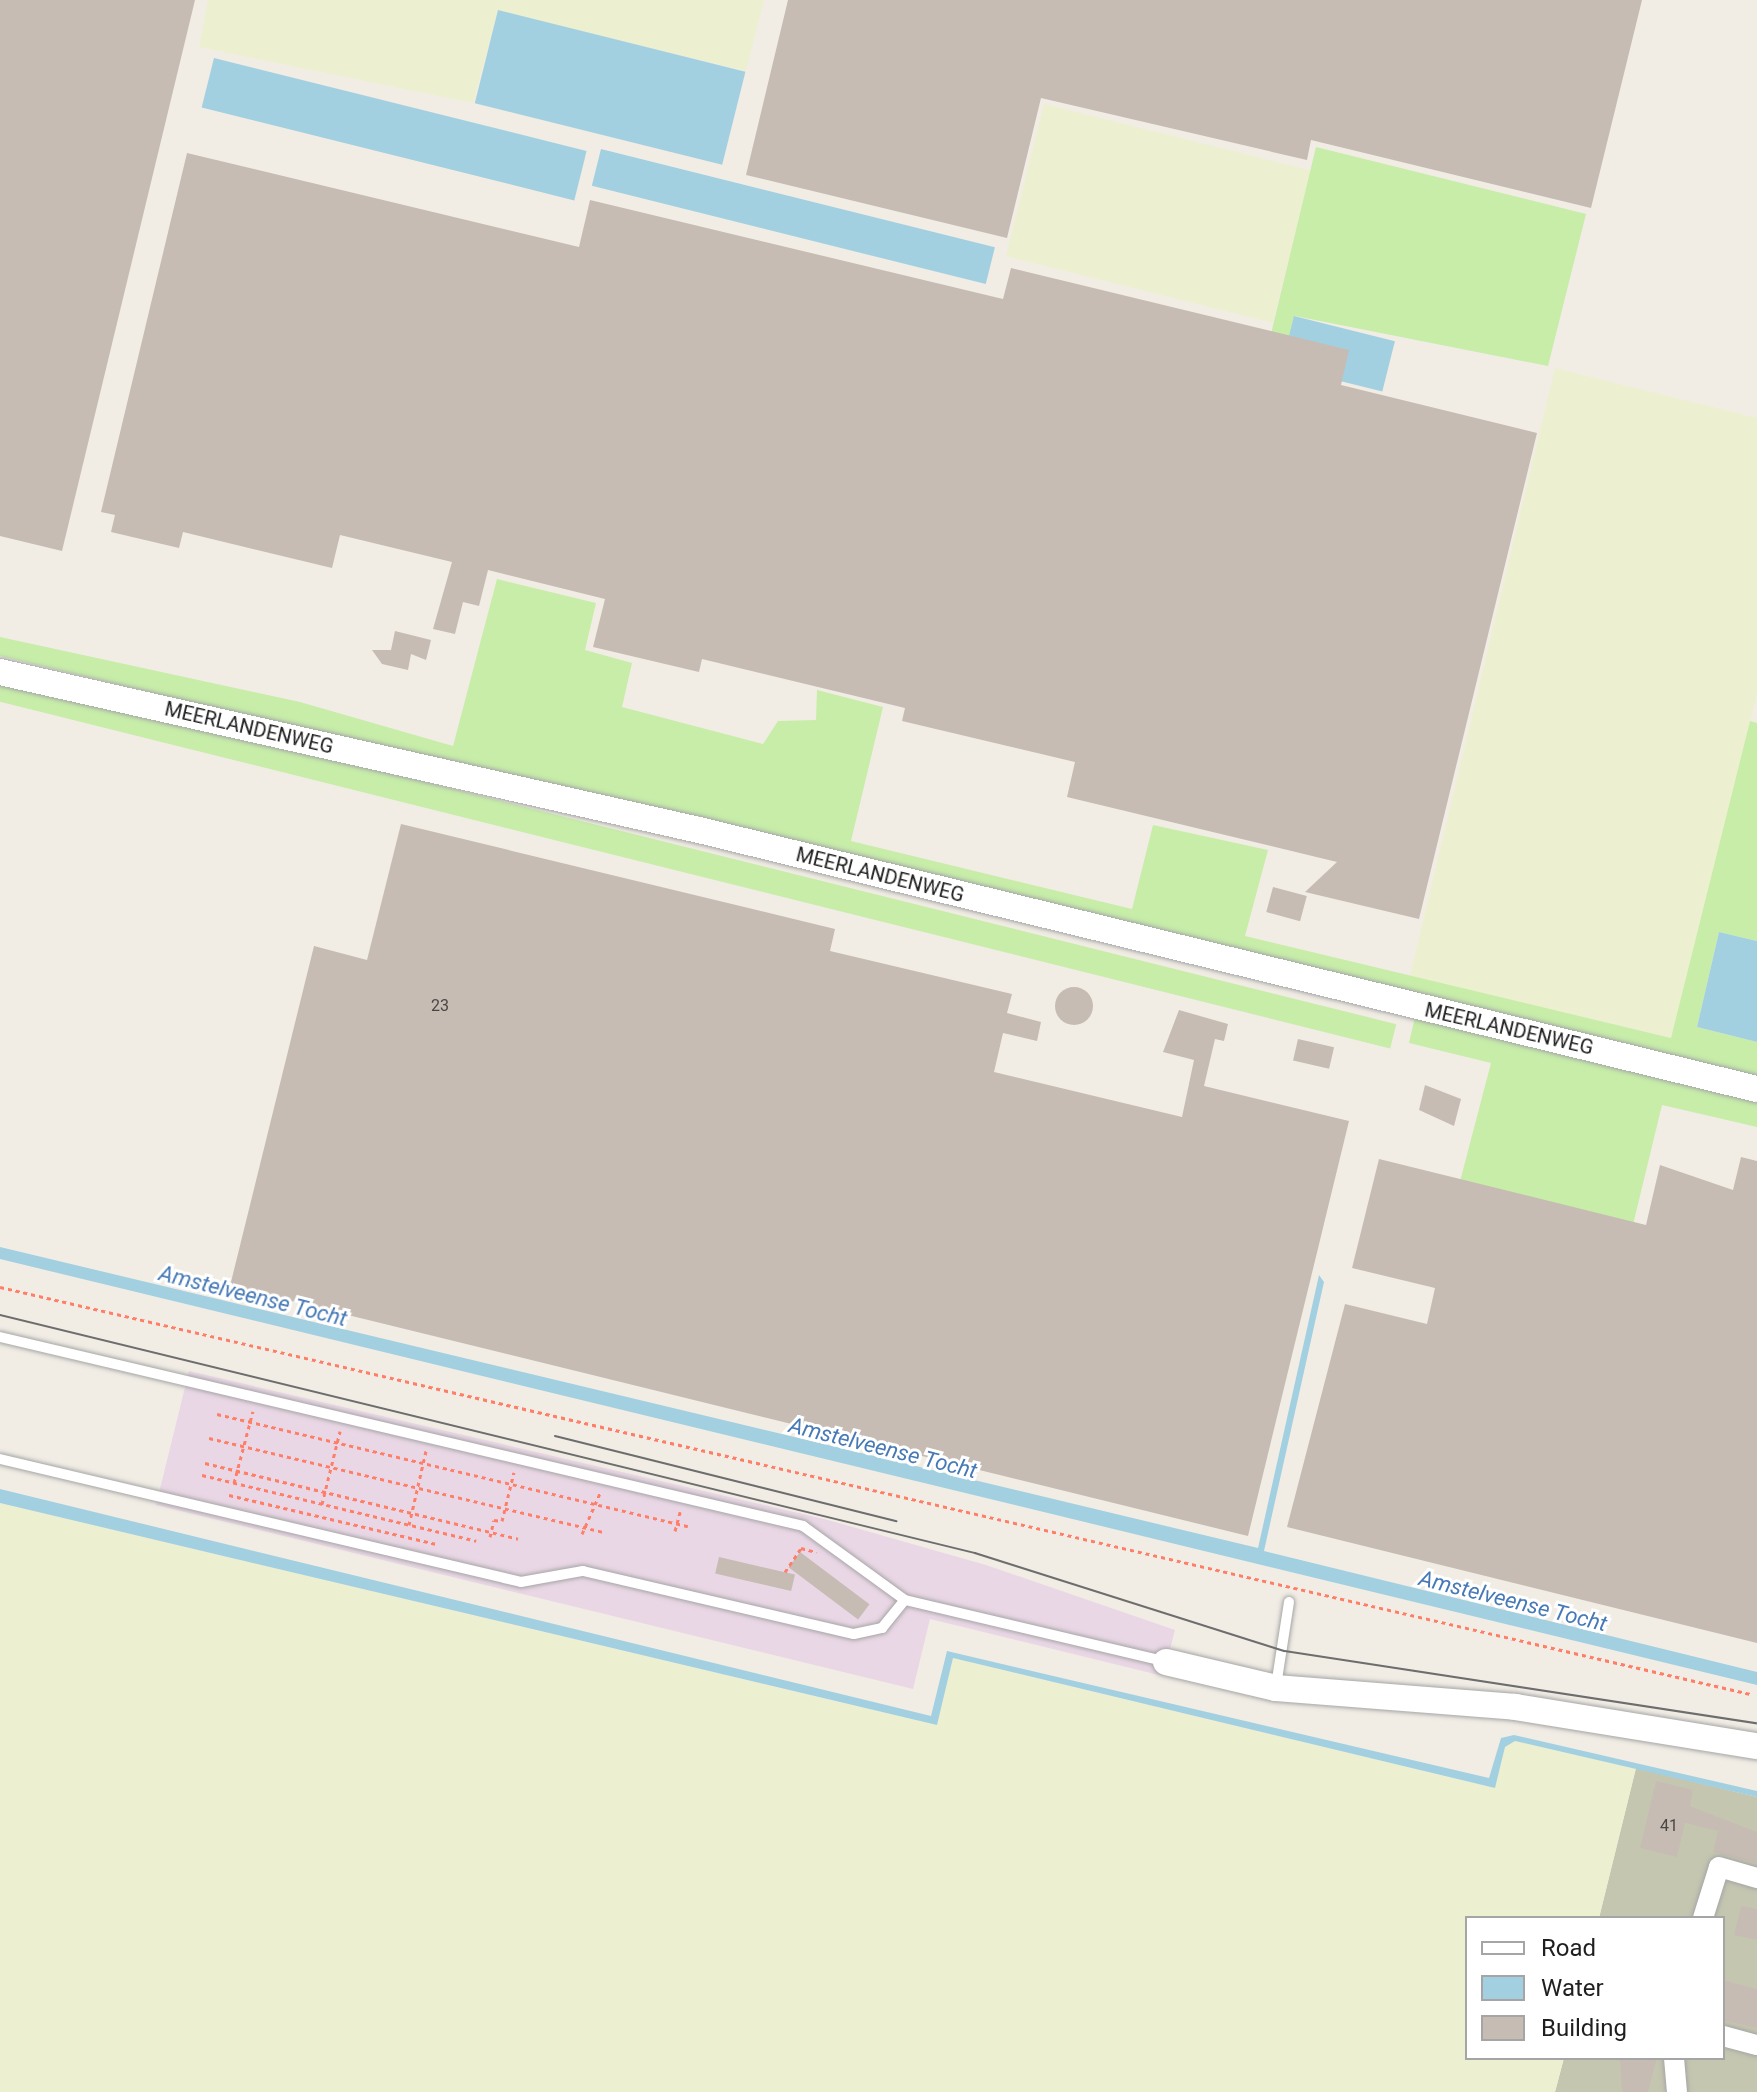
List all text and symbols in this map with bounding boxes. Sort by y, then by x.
street label: MEERLANDENWEG [162,697,336,759]
street label: MEERLANDENWEG [794,843,966,907]
house number: 23 [431,996,449,1016]
street label: MEERLANDENWEG [1422,998,1596,1060]
water label: Amstelveense Tocht [156,1260,350,1332]
water label: Amstelveense Tocht [786,1412,980,1484]
water label: Amstelveense Tocht [1416,1565,1610,1637]
house number: 41 [1660,1816,1678,1836]
legend [1465,1916,1725,2060]
text: Road [1541,1934,1596,1962]
text: Water [1541,1974,1604,2002]
text: Building [1541,2014,1627,2042]

